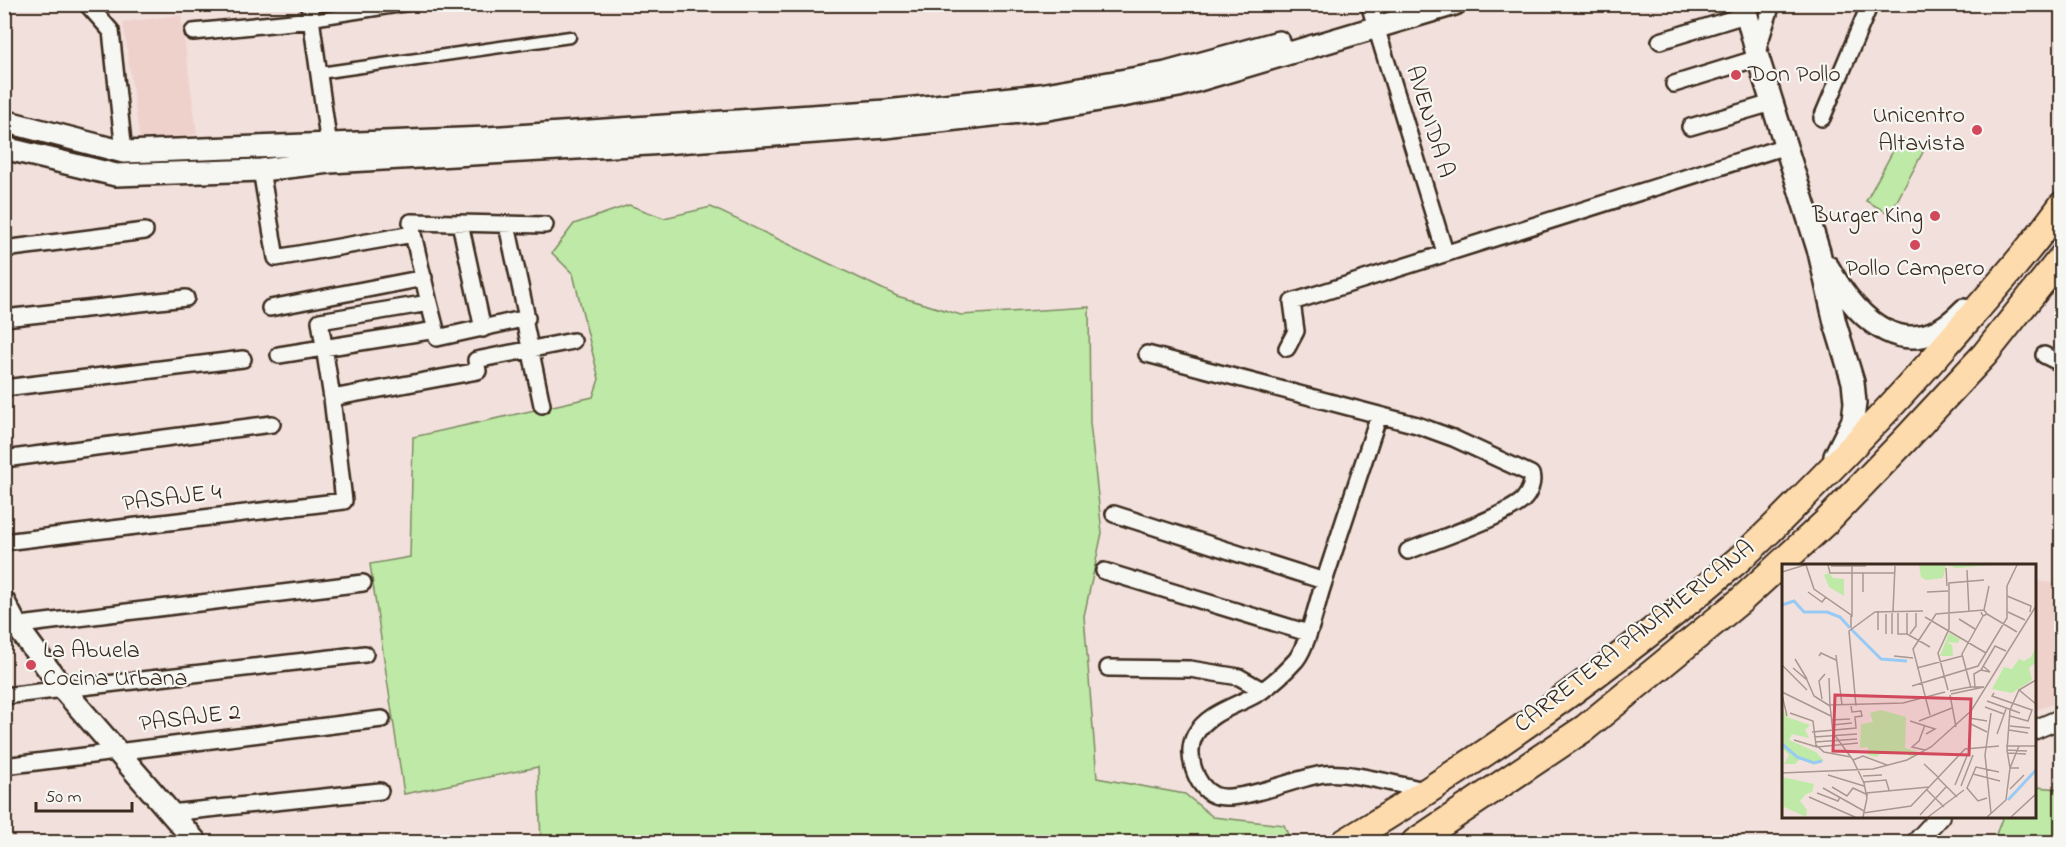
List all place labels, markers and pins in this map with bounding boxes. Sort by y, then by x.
place label: Don Pollo [1747,58,1841,93]
marker: Don Pollo [1729,68,1743,82]
place label: Unicentro Altavista [1872,99,1965,162]
marker: Unicentro Altavista [1970,123,1984,137]
place label: Burger King [1811,199,1923,234]
marker: Burger King [1928,209,1942,223]
marker: Pollo Campero [1908,238,1922,252]
place label: Pollo Campero [1845,252,1985,287]
place label: La Abuela Cocina Urbana [43,634,187,697]
marker: La Abuela Cocina Urbana [24,658,38,672]

